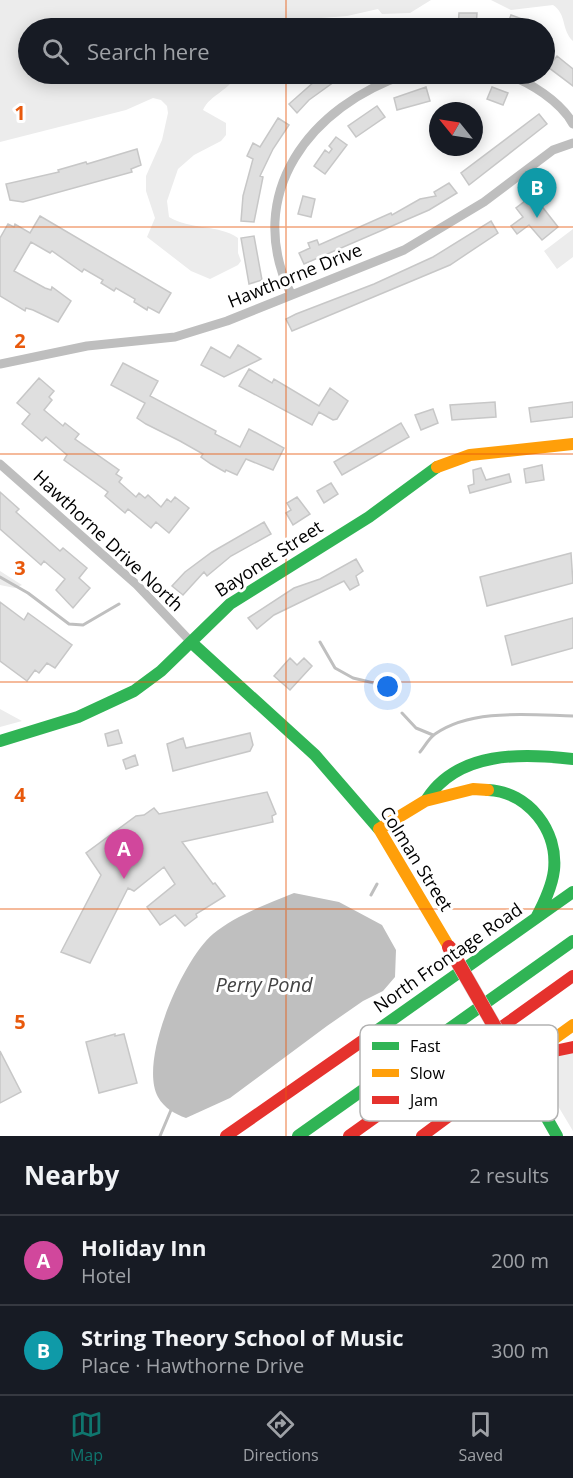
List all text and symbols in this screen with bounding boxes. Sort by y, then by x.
search box [18,18,555,84]
icon: search [39,35,72,68]
text: Search here [87,36,210,66]
text: 1 [14,99,26,126]
north arrow [429,102,483,156]
pin: B [518,168,556,218]
street label: Hawthorne Drive [224,237,365,313]
text: 2 [14,327,26,354]
street label: Hawthorne Drive North [29,464,189,616]
street label: Bayonet Street [210,514,327,602]
text: 3 [14,554,26,581]
your location [373,672,402,701]
text: 4 [14,781,26,808]
street label: Colman Street [375,801,459,915]
pin: A [104,830,144,879]
street label: North Frontage Road [368,897,527,1018]
water label: Perry Pond [215,971,313,998]
text: 5 [14,1008,26,1035]
legend [360,1025,558,1121]
text: Fast [410,1035,441,1057]
text: Slow [410,1062,445,1084]
text: Jam [408,1089,438,1111]
text: Nearby [24,1157,119,1193]
text: 2 results [469,1162,549,1189]
text: Holiday Inn [81,1232,207,1262]
text: A [37,1247,50,1274]
text: 200 m [491,1247,549,1274]
text: Hotel [81,1262,131,1289]
text: String Theory School of Music [81,1322,404,1352]
text: B [37,1337,50,1364]
text: 300 m [491,1337,549,1364]
text: Place · Hawthorne Drive [81,1352,304,1379]
tab: Map [70,1408,103,1466]
tab: Directions [243,1408,319,1466]
tab: Saved [459,1408,503,1466]

